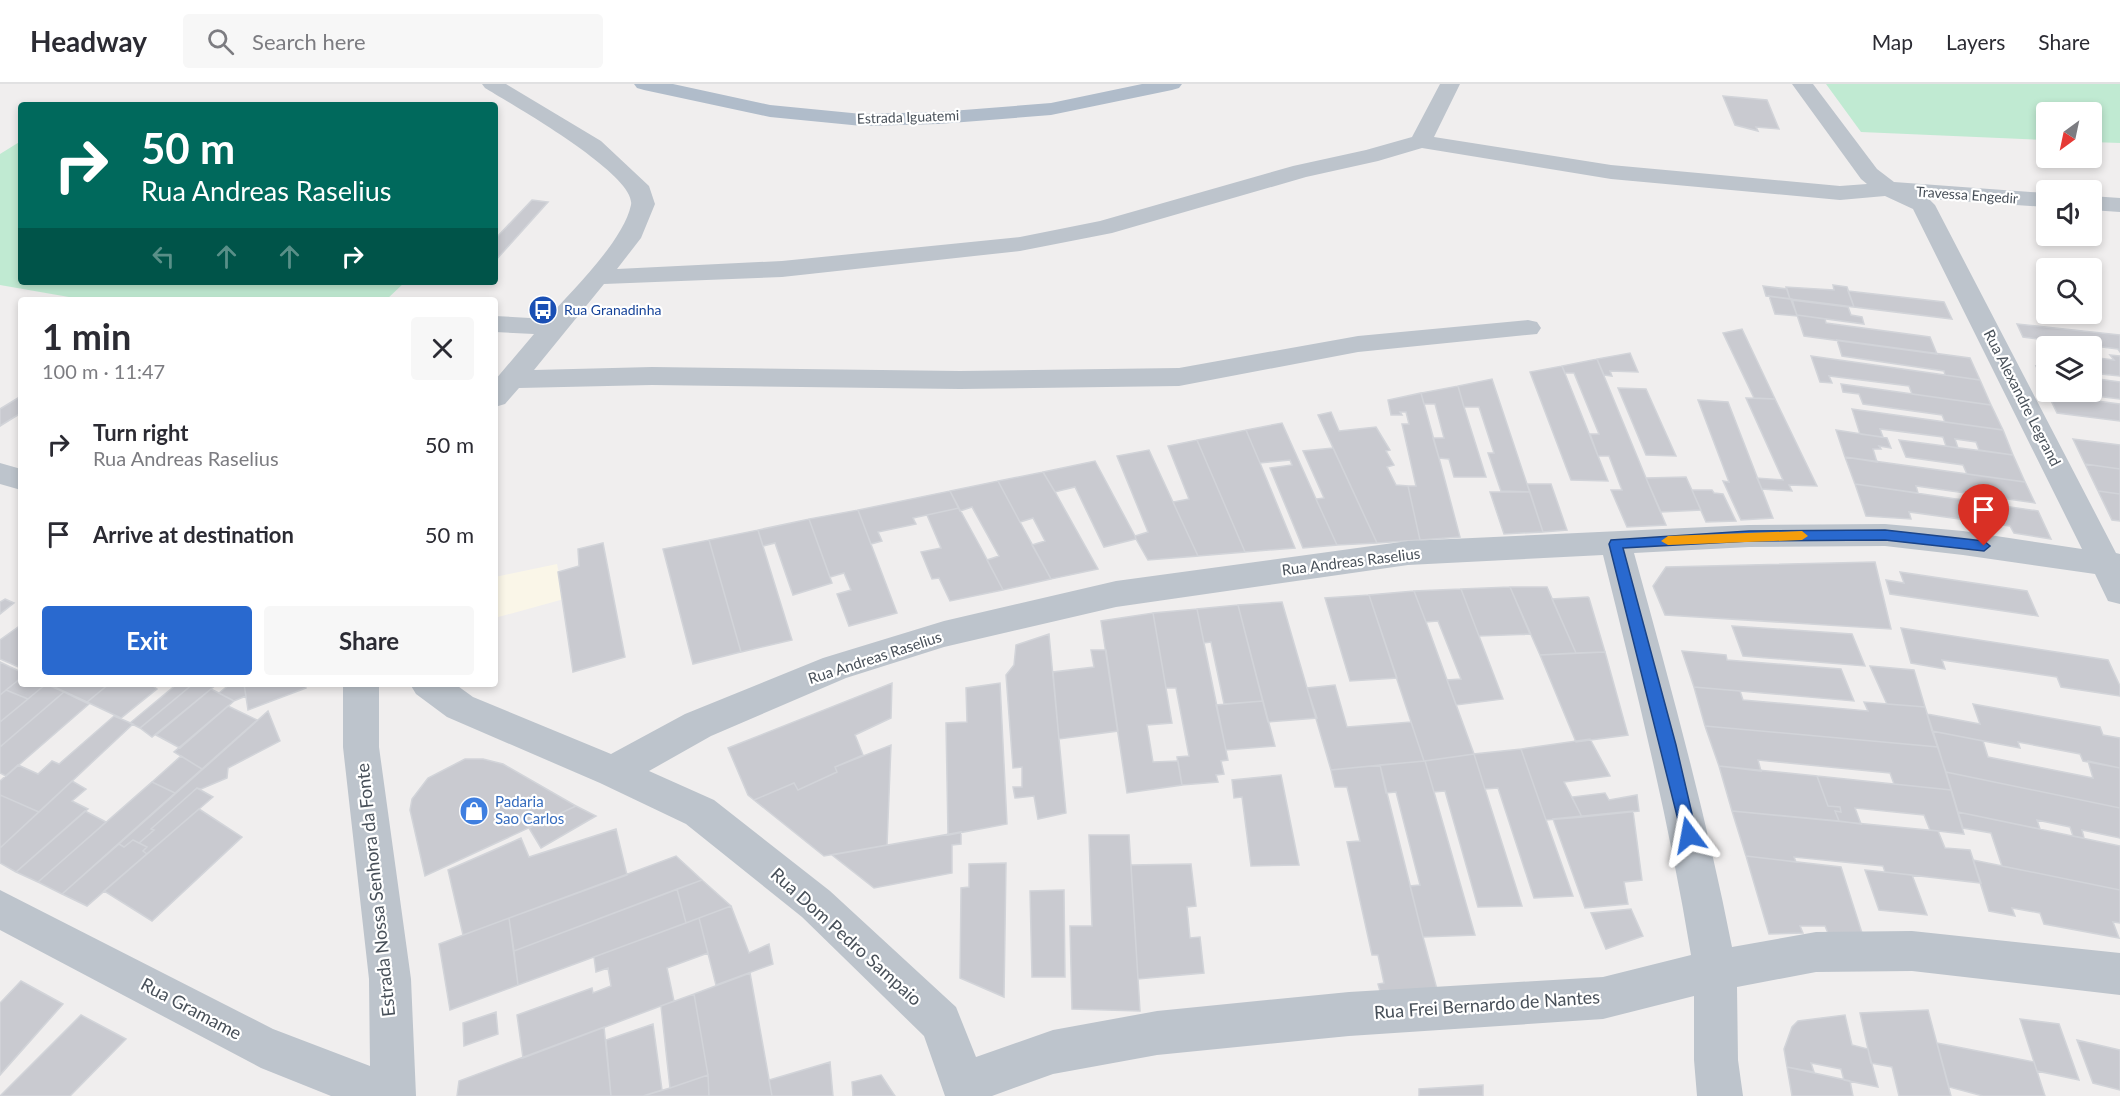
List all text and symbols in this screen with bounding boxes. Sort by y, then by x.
search box [183,14,603,68]
text: Headway [30,24,147,58]
icon: search [204,25,237,58]
text: Search here [252,28,366,55]
text: Map [1872,29,1913,54]
text: Layers [1946,29,2005,54]
text: Share [2038,29,2090,54]
north arrow [2036,102,2102,168]
map controls [2036,102,2102,402]
street label: Estrada Iguatemi [857,106,959,127]
text: 50 m [141,123,235,173]
icon: right [42,126,120,204]
text: Rua Andreas Raselius [141,174,391,207]
button: sound [2036,180,2102,246]
street label: Travessa Engedir [1915,182,2019,207]
icon: left [147,240,180,273]
icon: ahead [210,240,243,273]
icon: ahead [273,240,306,273]
icon: right [336,240,369,273]
button: search [2036,258,2102,324]
bus stop icon: Rua Granadinha [527,294,559,326]
place label: Rua Granadinha [564,301,661,318]
text: 1 min [42,314,131,358]
button: close [411,317,474,380]
street label: Rua Alexandre Legrand [1981,326,2065,469]
button: layers [2036,336,2102,402]
text: 100 m · 11:47 [42,359,165,383]
text: Turn right [93,419,188,446]
icon: right [42,428,75,461]
text: 50 m [425,431,474,458]
text: Rua Andreas Raselius [93,446,279,470]
pin [1958,484,2009,546]
icon: arrive [1967,493,2000,526]
icon: arrive [42,518,75,551]
text: Arrive at destination [93,521,294,548]
text: 50 m [425,521,474,548]
street label: Rua Andreas Raselius [1281,544,1421,578]
button: Exit [42,606,252,675]
button: Share [264,606,474,675]
street label: Rua Andreas Raselius [806,627,944,687]
street label: Estrada Nossa Senhora da Fonte [351,762,399,1018]
place label: Padaria Sao Carlos [495,792,564,827]
shop icon: Padaria Sao Carlos [458,795,490,827]
position arrow [1657,803,1721,867]
street label: Rua Dom Pedro Sampaio [767,863,927,1010]
street label: Rua Gramame [137,972,246,1044]
street label: Rua Frei Bernardo de Nantes [1373,985,1601,1023]

